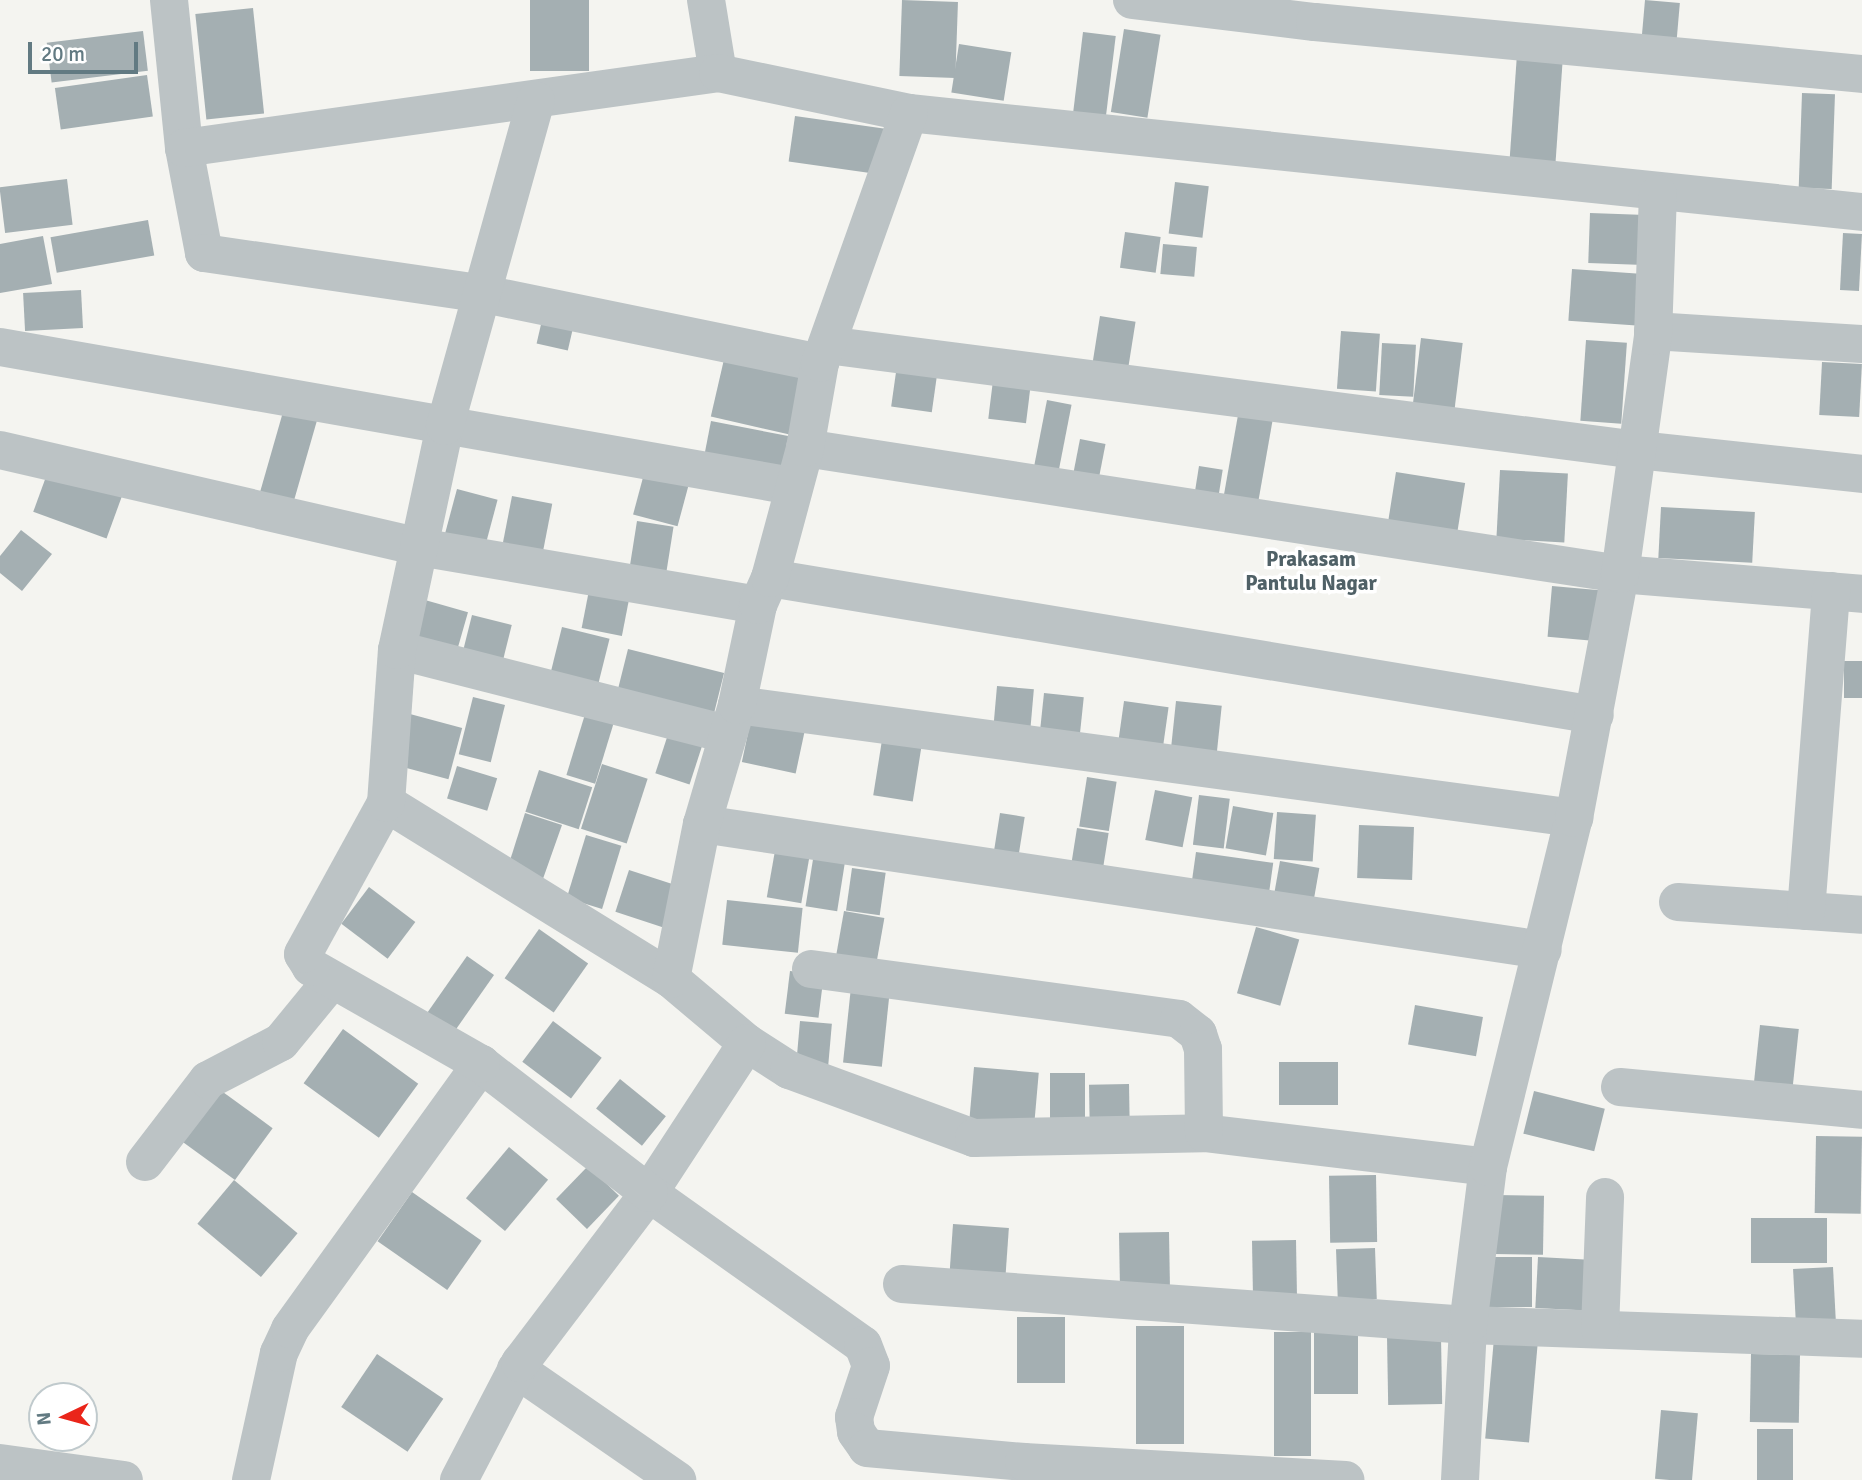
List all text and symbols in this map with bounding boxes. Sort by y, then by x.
scale bar [32,28,142,72]
text: 20 m [41,41,85,67]
district label: Prakasam Pantulu Nagar [1245,546,1377,596]
north arrow [28,1382,98,1452]
text: N [32,1411,57,1426]

